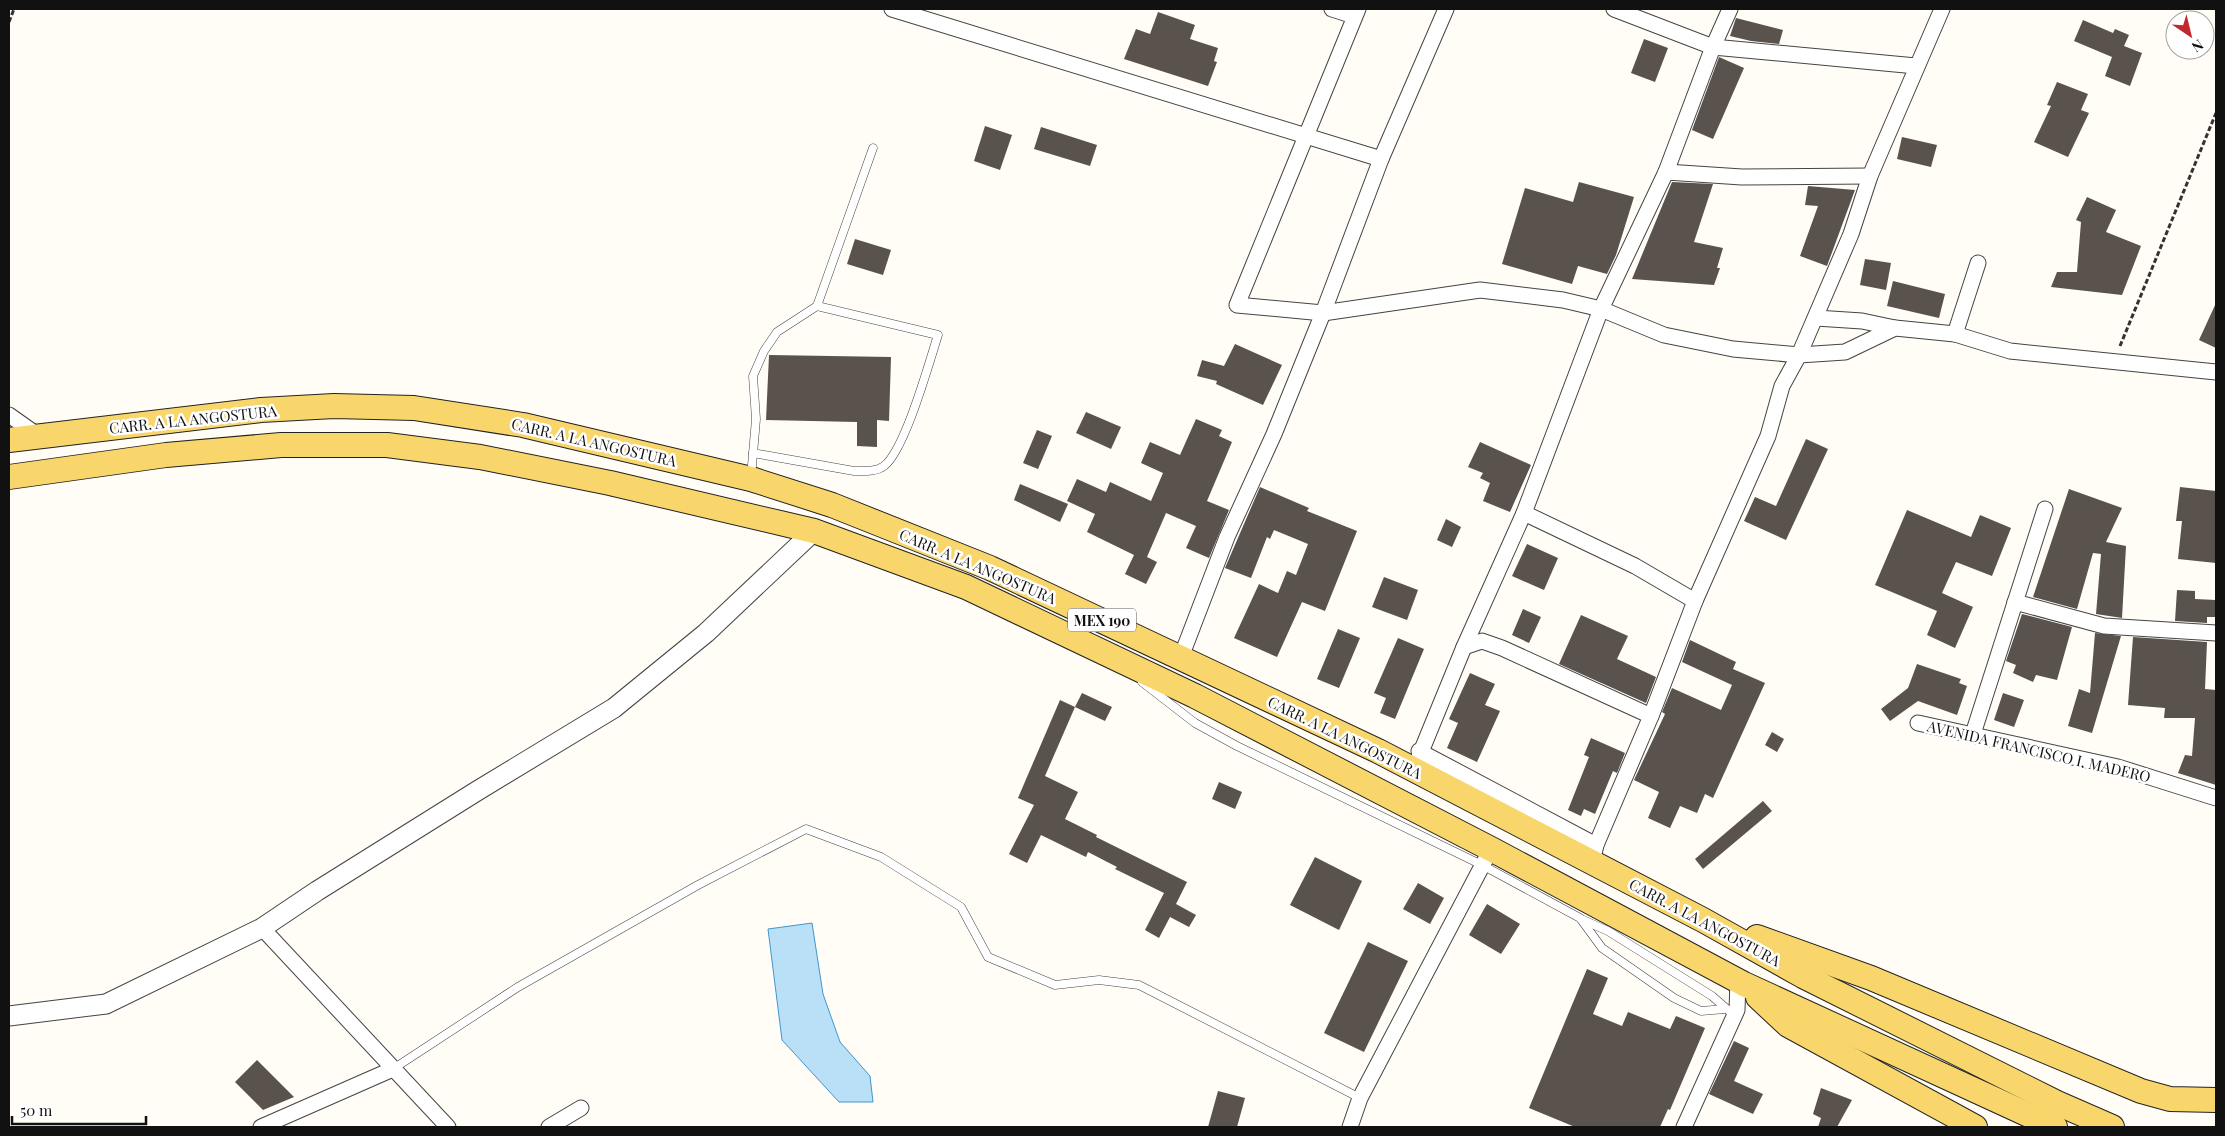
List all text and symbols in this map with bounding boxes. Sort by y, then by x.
north arrow [2165,10,2215,60]
text: N [2188,35,2207,57]
street label: CARR. A LA ANGOSTURA [108,400,278,438]
street label: CARR. A LA ANGOSTURA [510,413,679,471]
street label: CARR. A LA ANGOSTURA [896,524,1060,608]
road number: MEX 190 [1068,608,1136,632]
street label: CARR. A LA ANGOSTURA [1265,691,1426,783]
street label: AVENIDA FRANCISCO I. MADERO [1924,715,2153,786]
street label: CARR. A LA ANGOSTURA [1626,874,1785,971]
scale bar [12,1094,146,1126]
text: 50 m [20,1100,53,1120]

